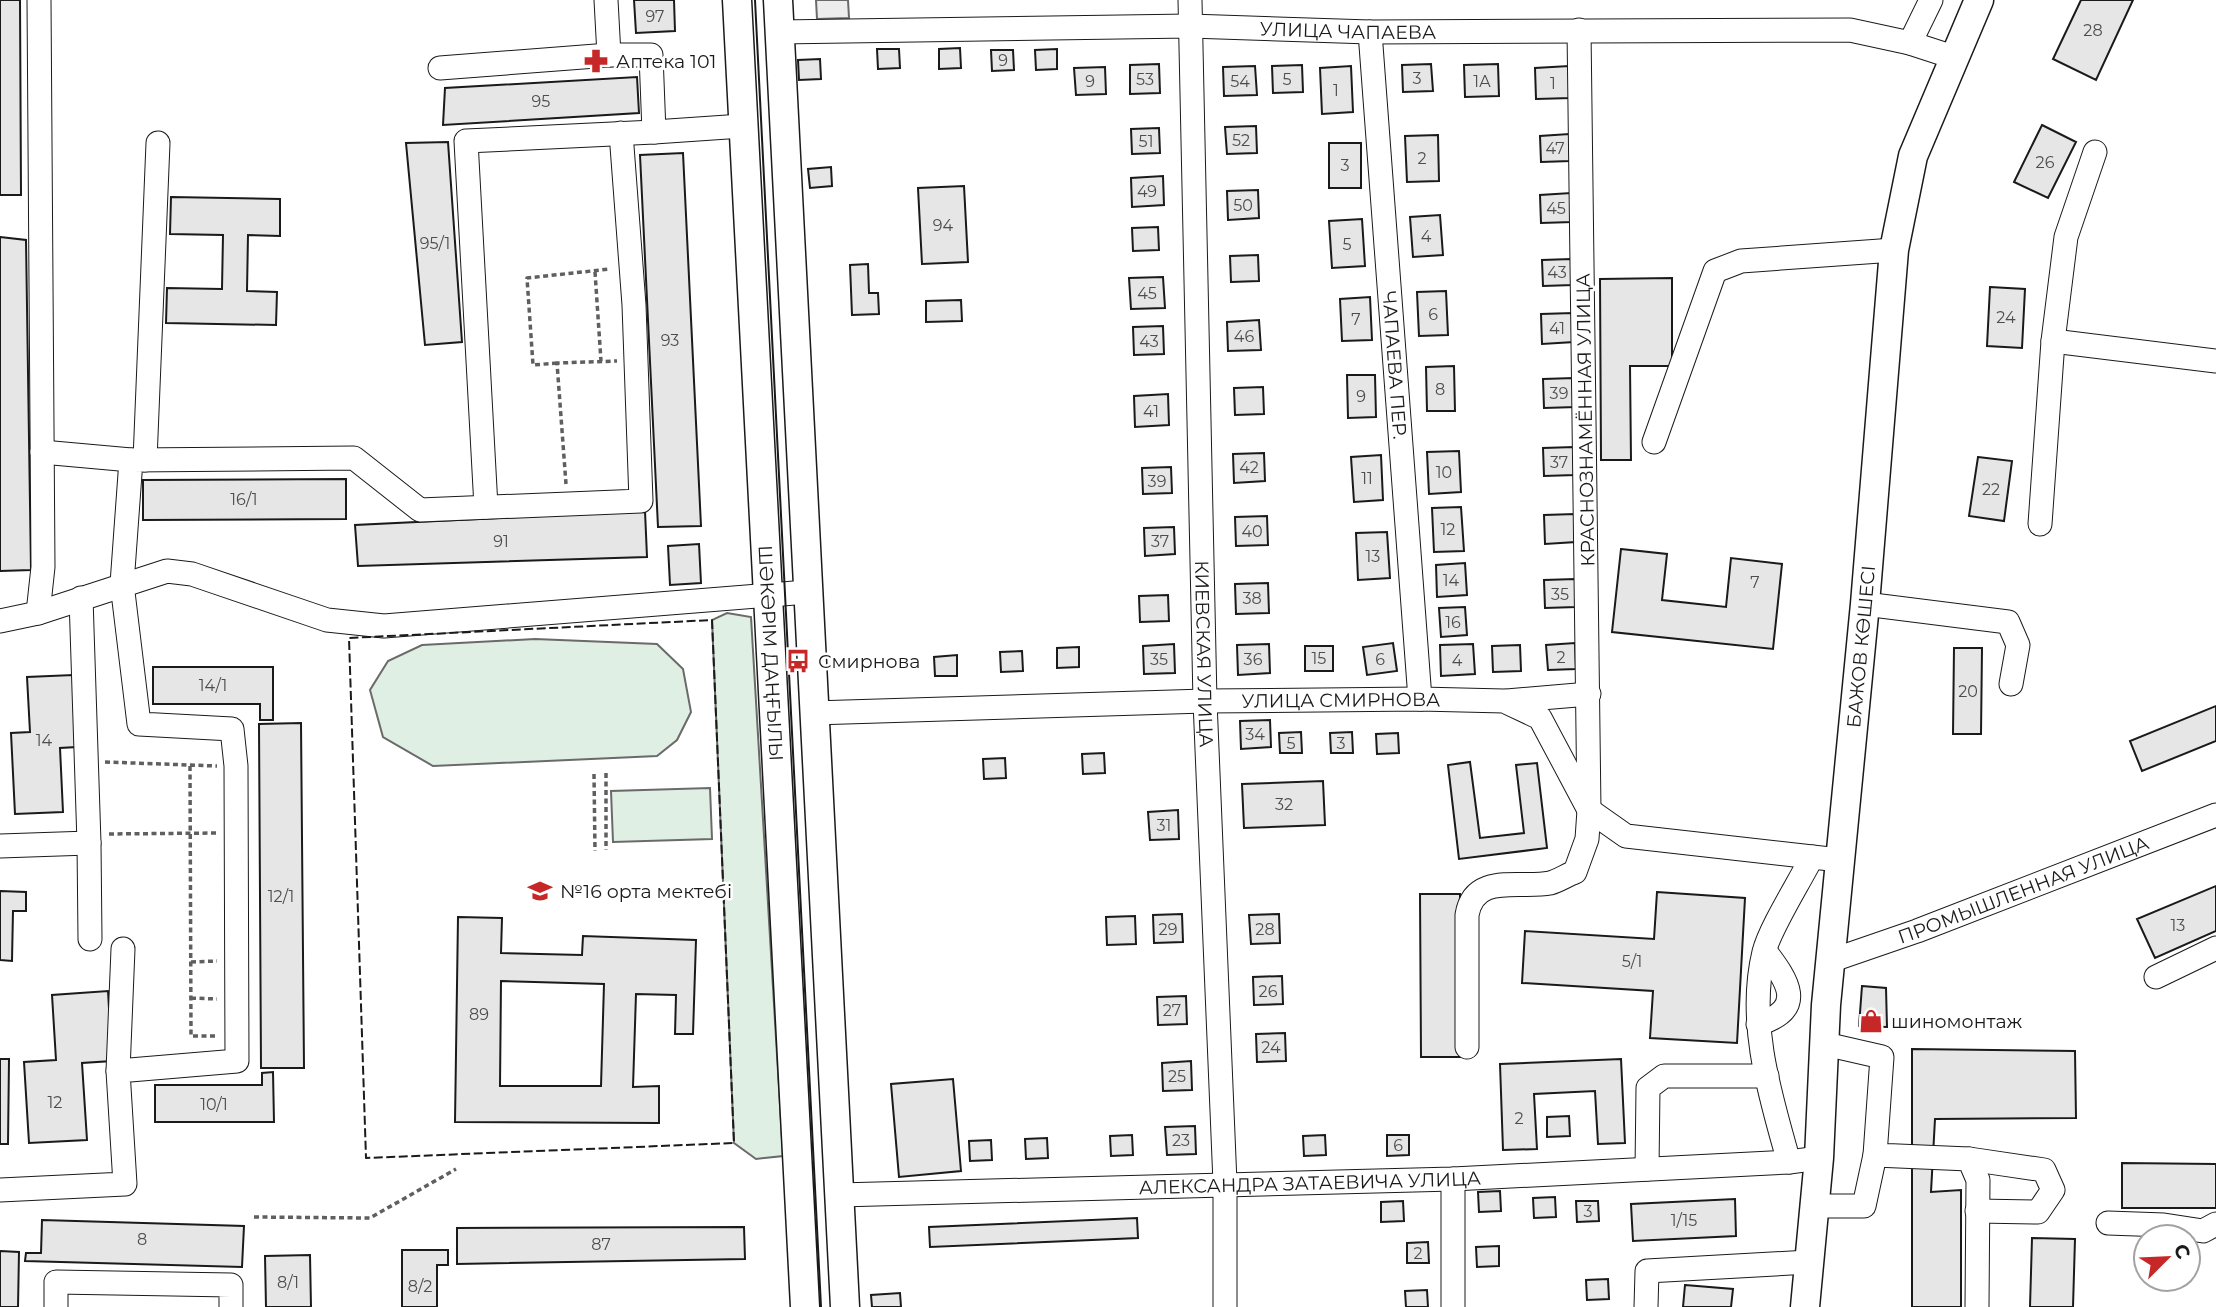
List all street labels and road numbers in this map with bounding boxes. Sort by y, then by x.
street label: УЛИЦА ЧАПАЕВА [1259,17,1436,44]
street label: КРАСНОЗНАМЁННАЯ УЛИЦА [1571,273,1600,567]
street label: ЧАПАЕВА ПЕР. [1377,290,1411,440]
street label: ШӘКӘРІМ ДАҢҒЫЛЫ [753,545,788,762]
street label: КИЕВСКАЯ УЛИЦА [1190,560,1218,748]
street label: БАЖОВ КӨШЕСІ [1842,564,1880,729]
street label: УЛИЦА СМИРНОВА [1241,688,1440,713]
street label: ПРОМЫШЛЕННАЯ УЛИЦА [1895,831,2152,949]
street label: АЛЕКСАНДРА ЗАТАЕВИЧА УЛИЦА [1139,1167,1481,1199]

